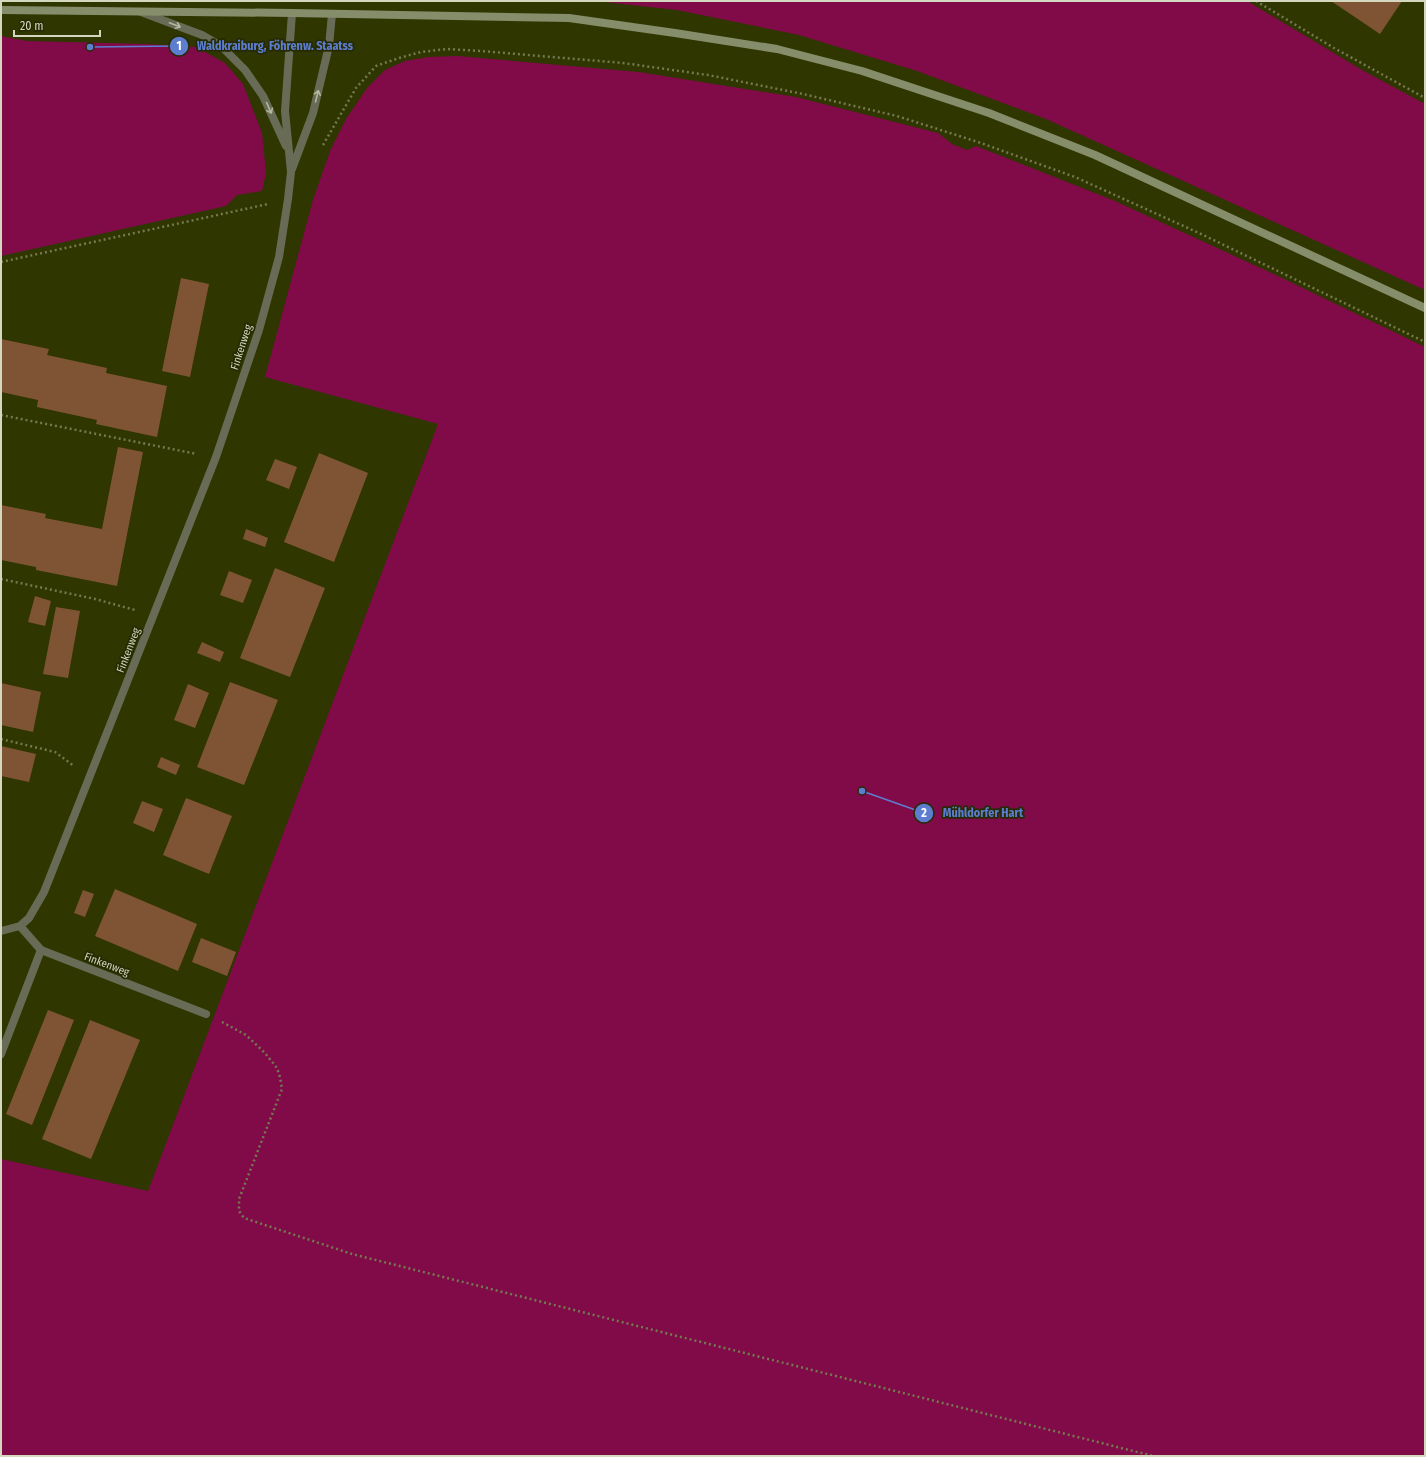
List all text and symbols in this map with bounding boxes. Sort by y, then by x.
scale bar [14,12,100,38]
text: 20 m [20,19,44,33]
one-way arrow [169,21,181,29]
callout: Waldkraiburg, Föhrenw. Staatss [169,34,361,58]
text: 1 [176,39,182,53]
text: Waldkraiburg, Föhrenw. Staatss [197,39,354,53]
one-way arrow [314,89,321,102]
one-way arrow [266,102,273,114]
street label: Finkenweg [228,322,255,372]
street label: Finkenweg [114,625,143,674]
callout: Mühldorfer Hart [914,801,1031,825]
text: 2 [920,806,927,820]
text: Mühldorfer Hart [943,806,1024,820]
street label: Finkenweg [83,950,132,979]

